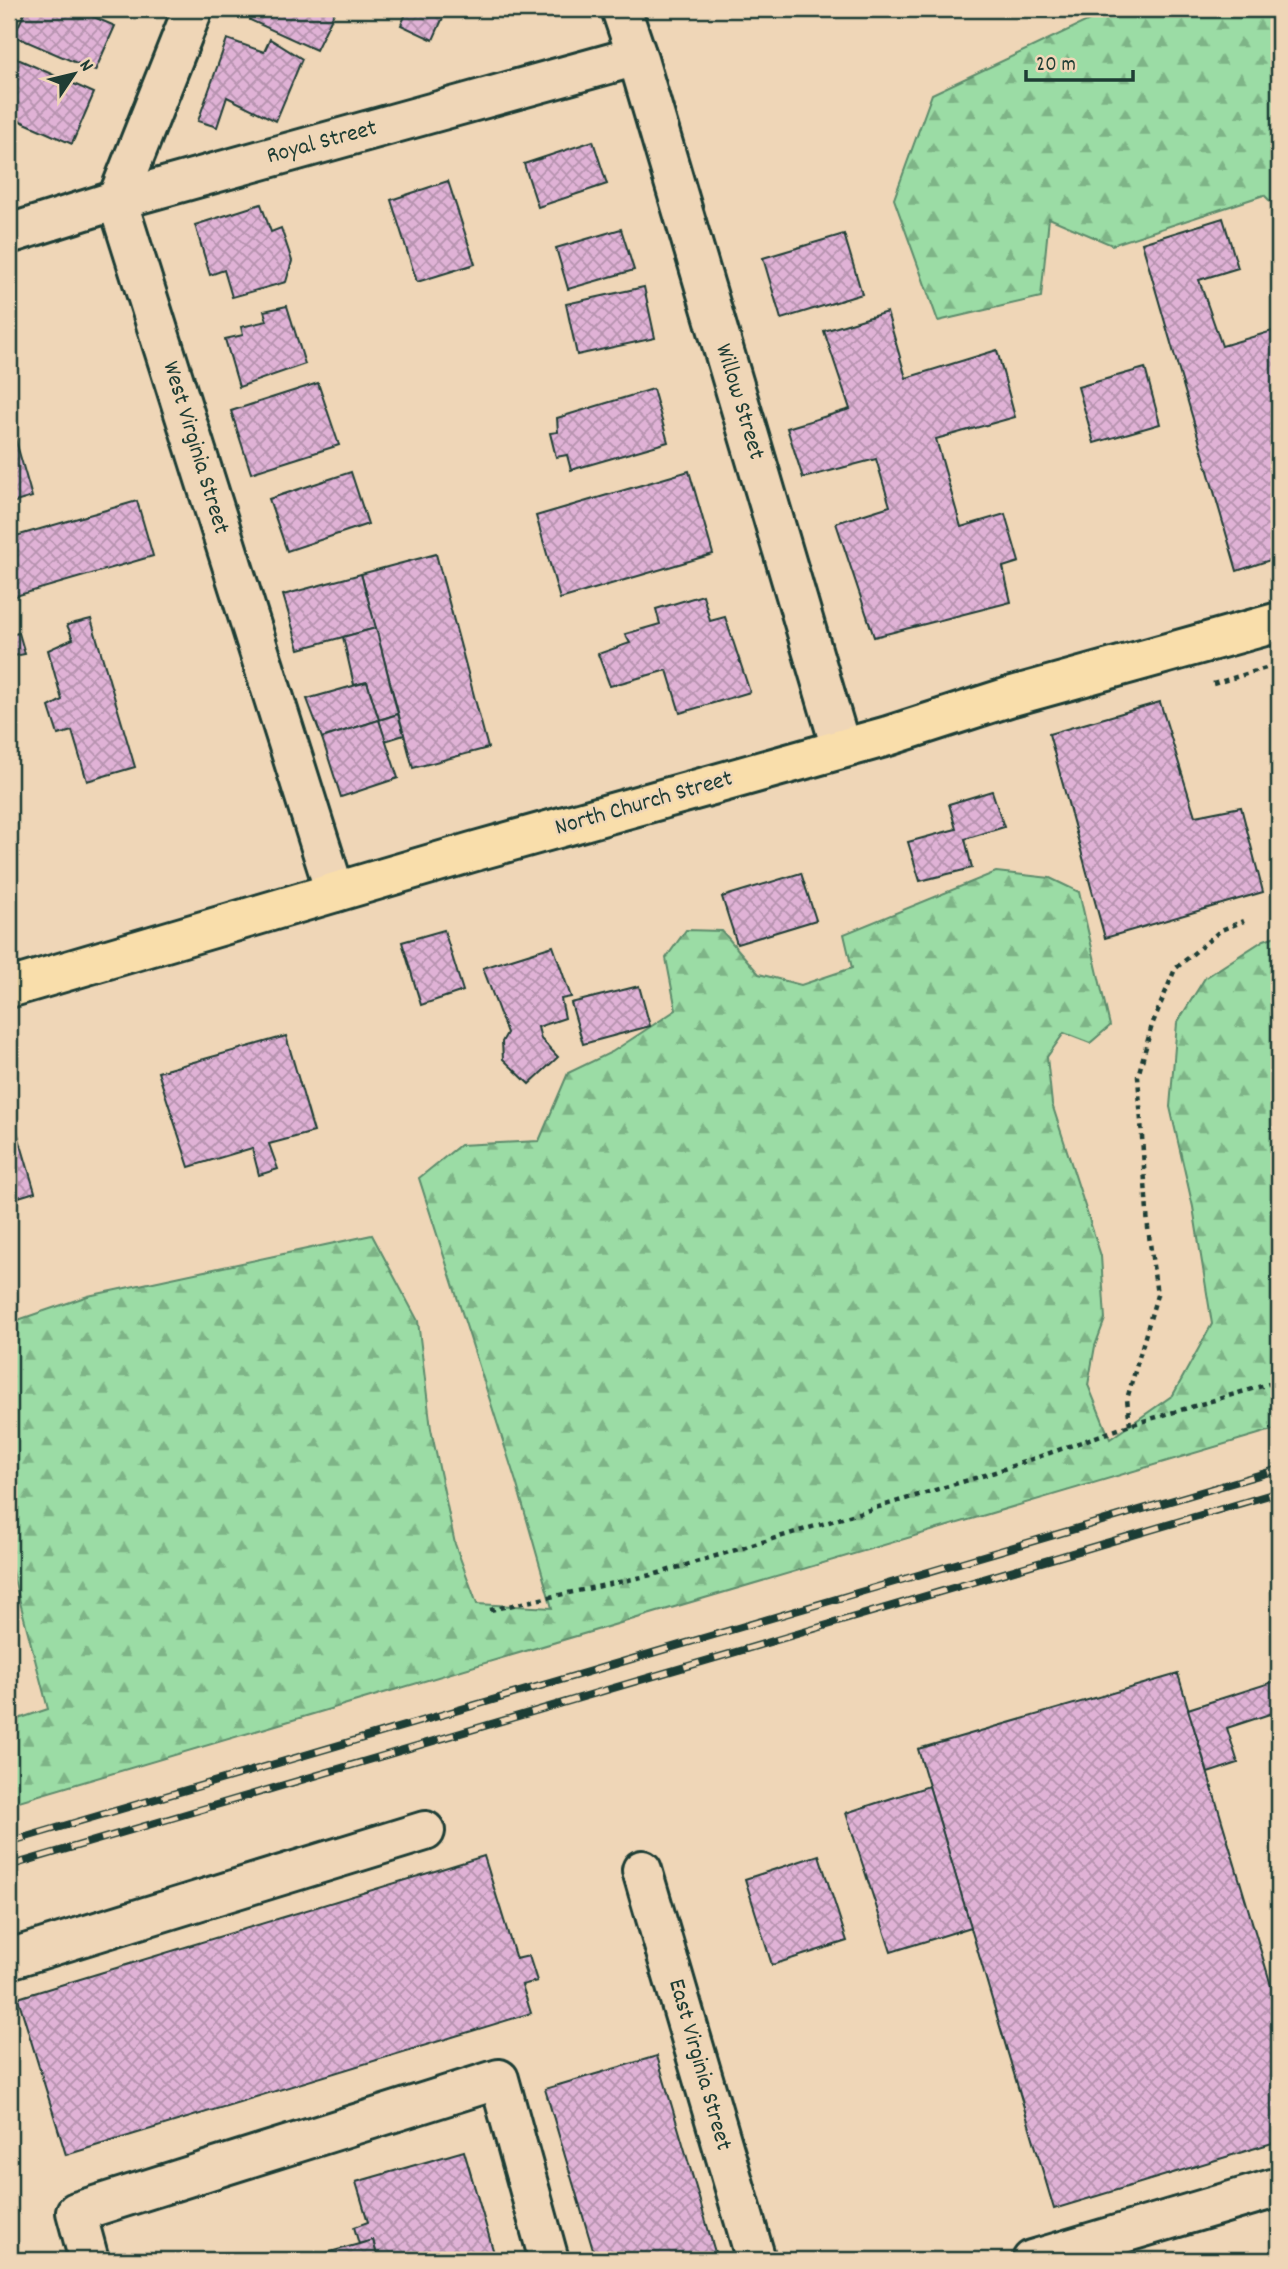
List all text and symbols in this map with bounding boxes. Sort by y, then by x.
north arrow [38,38,108,108]
scale bar [1026,38,1132,82]
text: 20 m [1036,51,1076,81]
text: N [71,55,99,78]
street label: Royal Street [263,112,381,174]
street label: Willow Street [705,340,773,464]
street label: West Virginia Street [153,357,237,539]
street label: North Church Street [551,762,737,846]
street label: East Virginia Street [658,1975,740,2155]

